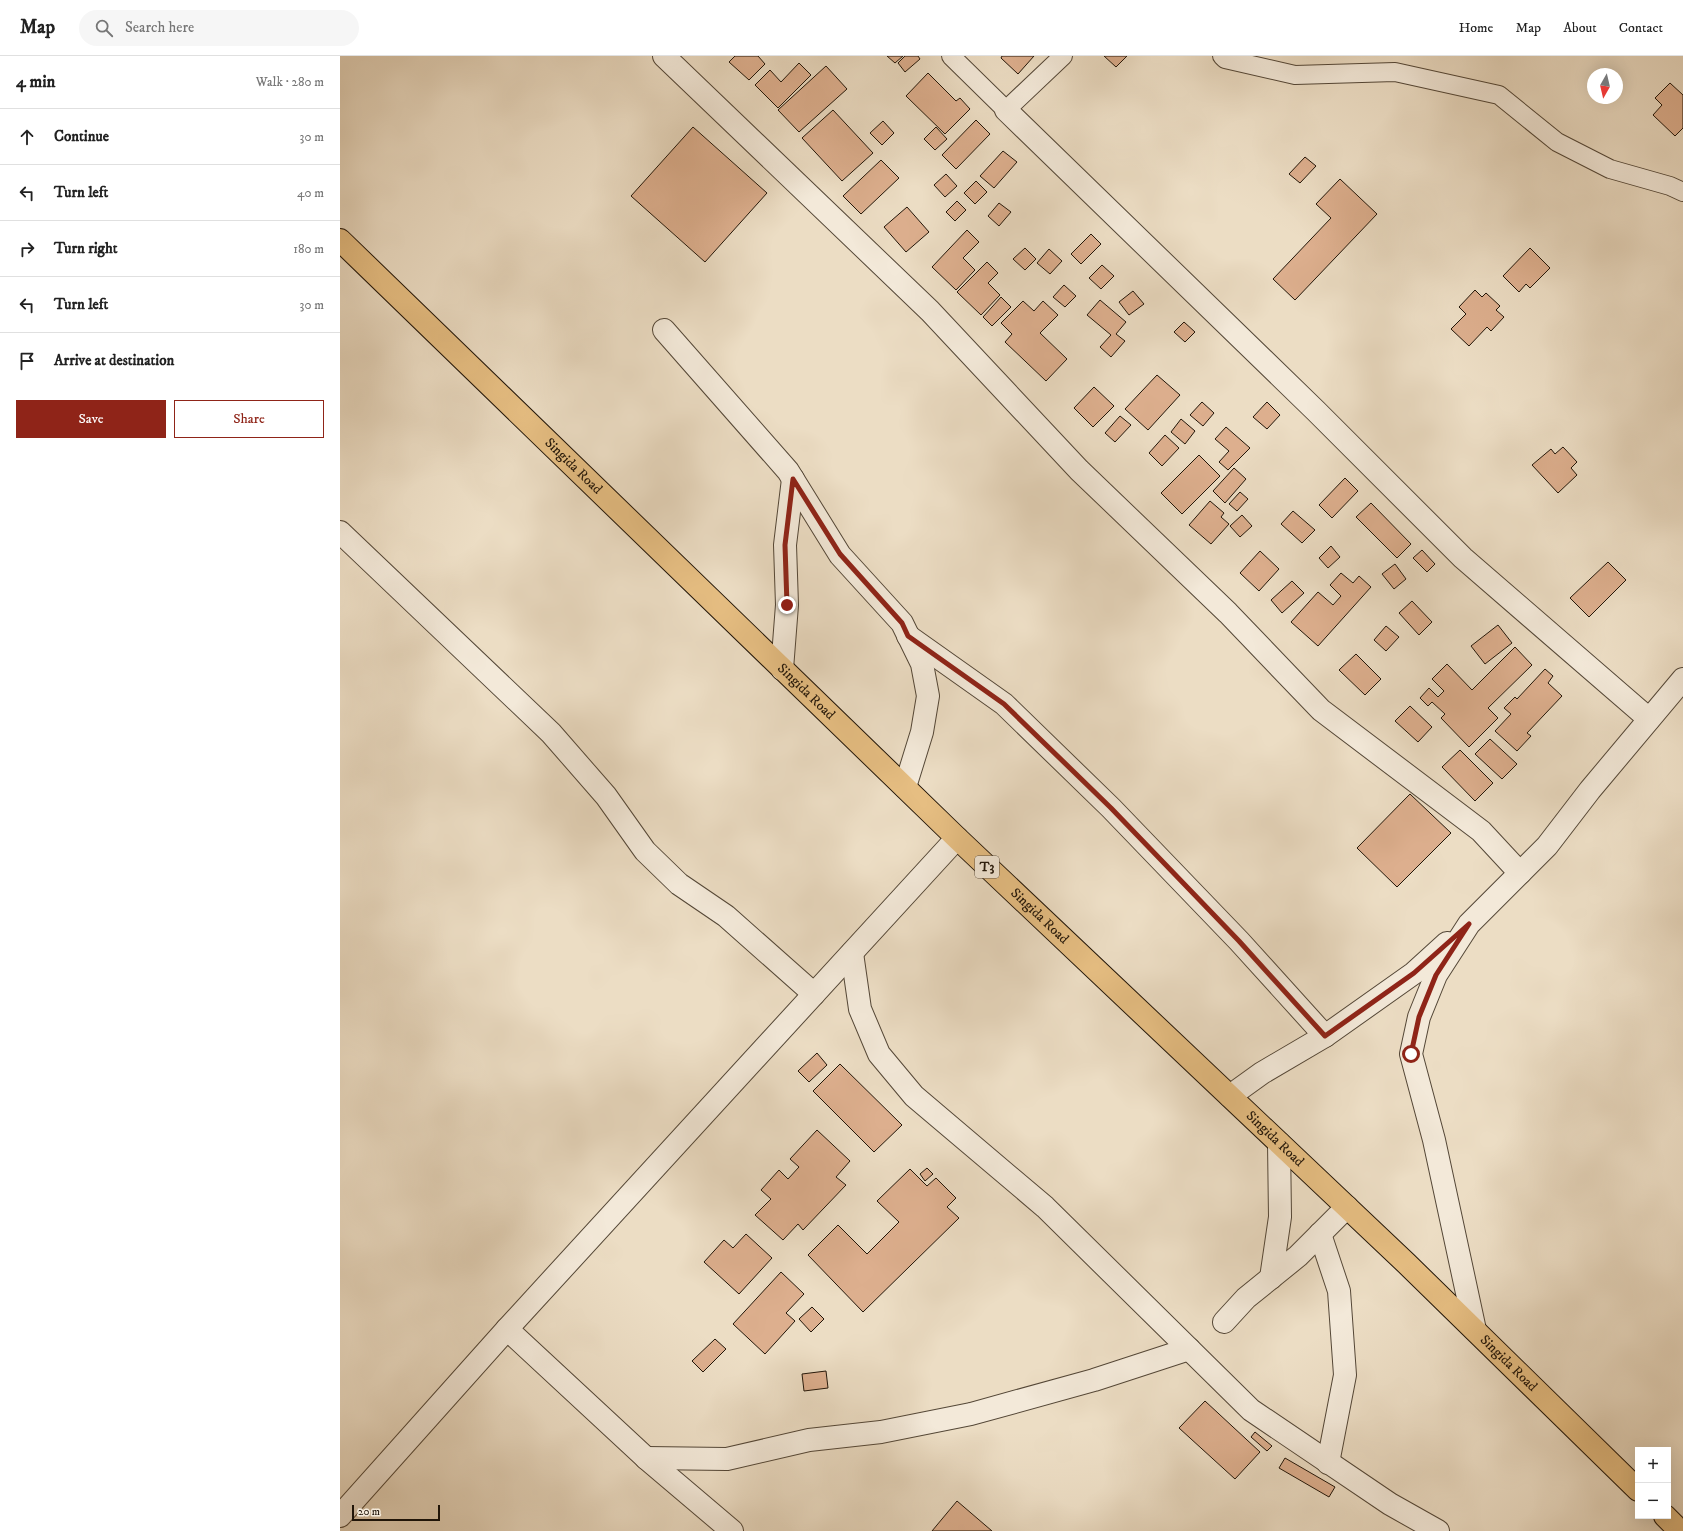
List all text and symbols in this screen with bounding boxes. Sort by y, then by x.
search box [79,10,359,46]
text: Map [20,16,55,39]
icon: search [93,17,115,39]
text: Search here [125,18,194,37]
text: Home [1459,19,1493,37]
text: Map [1515,19,1541,37]
text: About [1563,19,1597,37]
text: Contact [1619,19,1663,37]
north arrow [1587,68,1623,104]
text: 4 min [16,71,55,93]
text: Walk · 280 m [256,74,324,90]
icon: ahead [16,126,38,148]
text: Continue [54,127,109,146]
text: 30 m [300,129,324,145]
icon: left [16,182,38,204]
text: Turn left [54,183,108,202]
text: 40 m [297,185,324,201]
icon: right [16,238,38,260]
text: Turn right [54,239,117,258]
text: 180 m [293,241,324,257]
icon: left [16,294,38,316]
text: Turn left [54,295,108,314]
text: 30 m [300,297,324,313]
icon: arrive [16,350,38,372]
text: Arrive at destination [54,351,174,370]
button: Save [16,400,166,438]
button: Share [174,400,324,438]
street label: Singida Road [541,434,606,498]
route end [778,596,796,614]
street label: Singida Road [773,660,839,724]
road number: T3 [975,856,999,878]
street label: Singida Road [1007,884,1073,948]
route start [1402,1045,1420,1063]
street label: Singida Road [1242,1107,1308,1171]
street label: Singida Road [1476,1331,1541,1396]
map controls [1635,1447,1671,1519]
button: + [1635,1447,1671,1483]
button: − [1635,1483,1671,1519]
scale bar [352,1503,440,1522]
text: 20 m [358,1505,380,1519]

